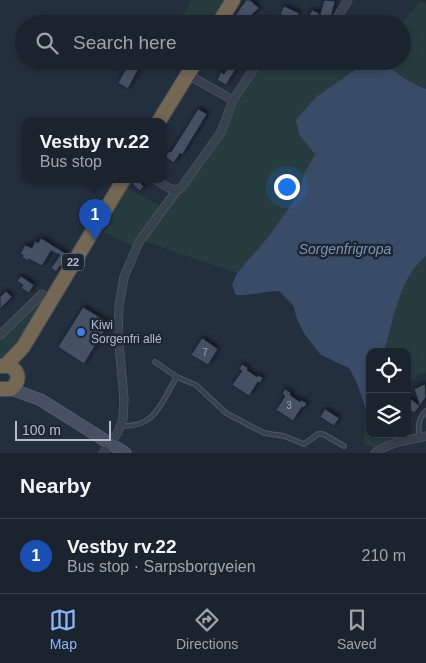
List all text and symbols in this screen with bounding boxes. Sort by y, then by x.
search box [15,15,411,70]
icon: search [33,29,61,57]
text: Search here [73,32,177,53]
popup [22,118,167,183]
text: Vestby rv.22 [40,131,149,152]
text: Bus stop [40,153,102,170]
your location [274,174,300,200]
pin: 1 [79,199,111,240]
water label: Sorgenfrigropa [299,241,392,257]
road number: 22 [62,253,84,270]
place label: Kiwi Sorgenfri allé [91,318,162,346]
marker: Kiwi Sorgenfri allé [75,326,87,338]
house number: 7 [202,347,208,358]
map controls [366,348,411,438]
button: locate [366,348,411,393]
button: layers [366,393,411,438]
house number: 3 [286,400,292,411]
scale bar [15,418,111,441]
text: 100 m [22,422,61,438]
text: Nearby [20,474,91,497]
text: Vestby rv.22 [67,536,177,557]
text: 1 [32,547,40,564]
text: 210 m [362,547,406,564]
text: Bus stop · Sarpsborgveien [67,558,256,575]
tab: Map [49,606,77,652]
tab: Directions [176,606,238,652]
tab: Saved [337,606,377,652]

